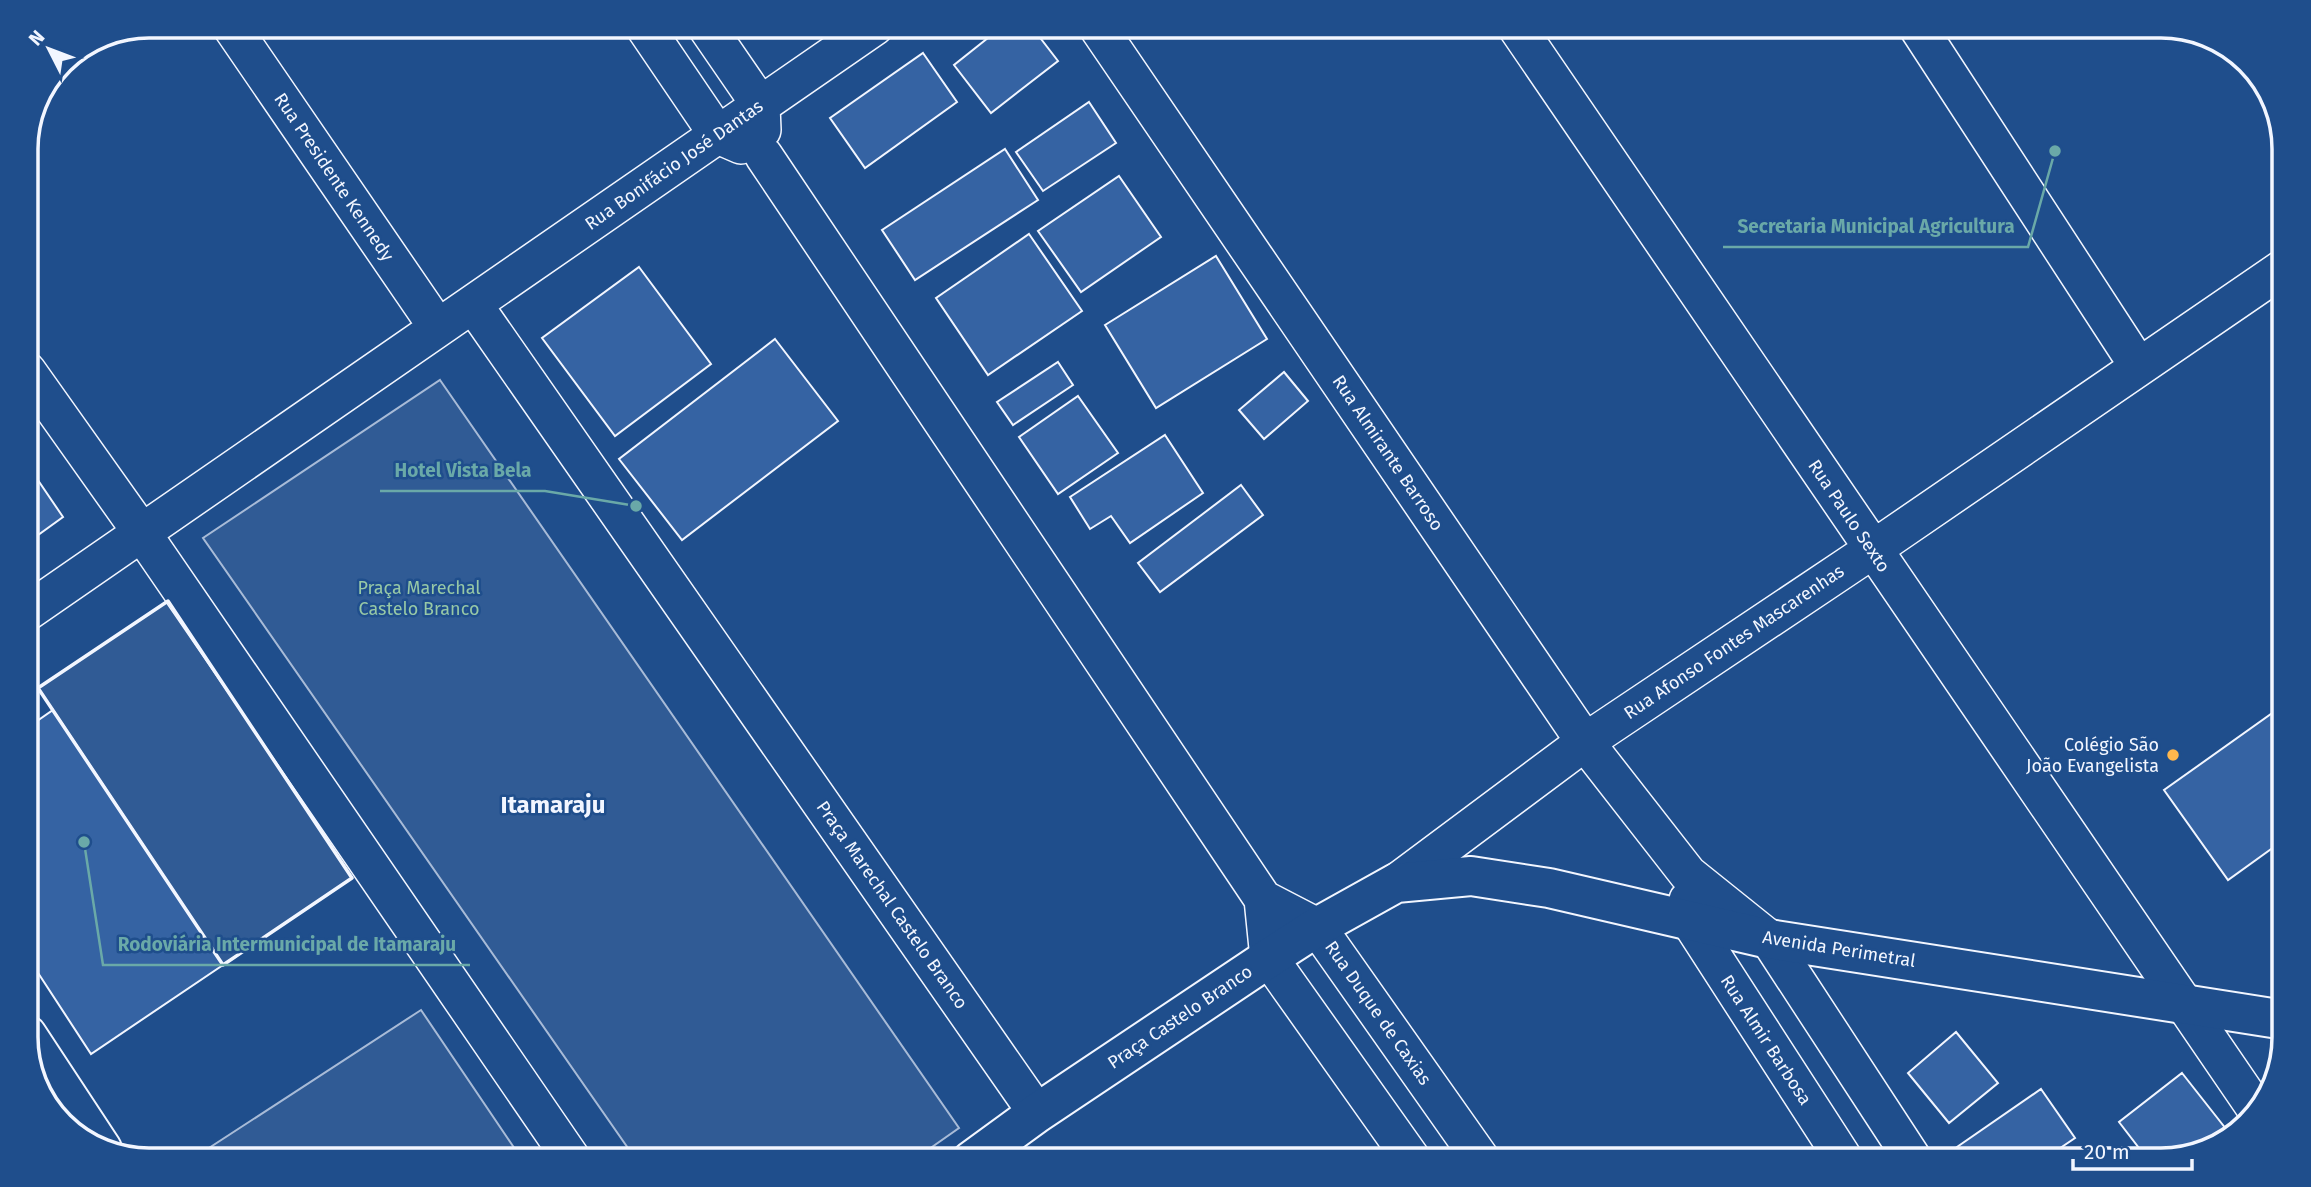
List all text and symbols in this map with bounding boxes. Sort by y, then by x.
north arrow [14,14,84,84]
text: N [24,26,50,50]
street label: Rua Presidente Kennedy [269,89,399,265]
street label: Rua Bonifácio José Dantas [581,95,767,235]
callout: Secretaria Municipal Agricultura [1723,207,2028,247]
text: Secretaria Municipal Agricultura [1737,215,2015,238]
street label: Rua Almirante Barroso [1328,371,1448,535]
callout: Hotel Vista Bela [380,451,545,491]
street label: Rua Paulo Sexto [1803,456,1895,576]
text: Hotel Vista Bela [395,459,531,482]
street label: Rua Afonso Fontes Mascarenhas [1620,560,1848,724]
park label: Praça Marechal Castelo Branco [357,577,481,620]
place label: Colégio São João Evangelista [2026,734,2159,777]
marker: Colégio São João Evangelista [2165,747,2181,763]
district label: Itamaraju [501,791,605,819]
street label: Praça Marechal Castelo Branco [812,797,972,1013]
callout: Rodoviária Intermunicipal de Itamaraju [103,925,470,965]
street label: Avenida Perimetral [1761,926,1917,972]
text: Rodoviária Intermunicipal de Itamaraju [118,933,456,956]
street label: Rua Duque de Caxias [1320,937,1436,1089]
street label: Praça Castelo Branco [1103,960,1257,1074]
street label: Rua Almir Barbosa [1716,971,1816,1109]
scale bar [2073,1128,2192,1172]
text: 20 m [2084,1139,2130,1165]

